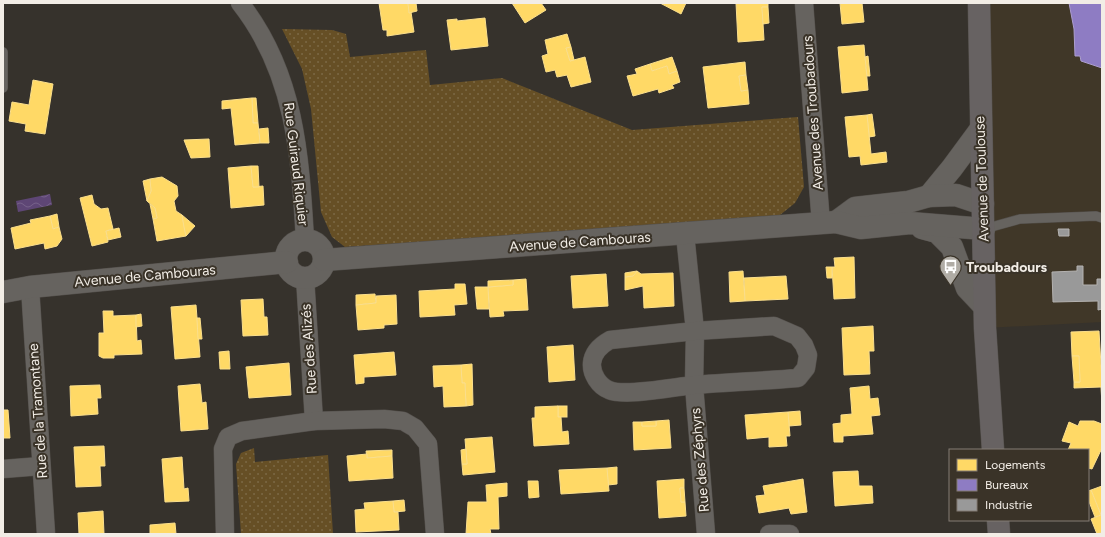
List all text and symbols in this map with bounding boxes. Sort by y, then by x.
street label: Avenue des Troubadours [799,35,827,191]
street label: Rue Guiraud Riquier [280,101,312,227]
street label: Avenue de Toulouse [971,115,993,242]
street label: Avenue de Cambouras [509,229,651,255]
bus stop icon: Troubadours [938,254,964,287]
place label: Troubadours [966,259,1048,276]
street label: Avenue de Cambouras [74,261,216,291]
street label: Rue des Alizés [297,303,321,395]
street label: Rue de la Tramontane [25,343,51,479]
street label: Rue des Zéphyrs [687,407,713,513]
legend [949,449,1089,521]
text: Logements [985,458,1046,472]
text: Bureaux [985,478,1028,492]
text: Industrie [985,498,1033,512]

